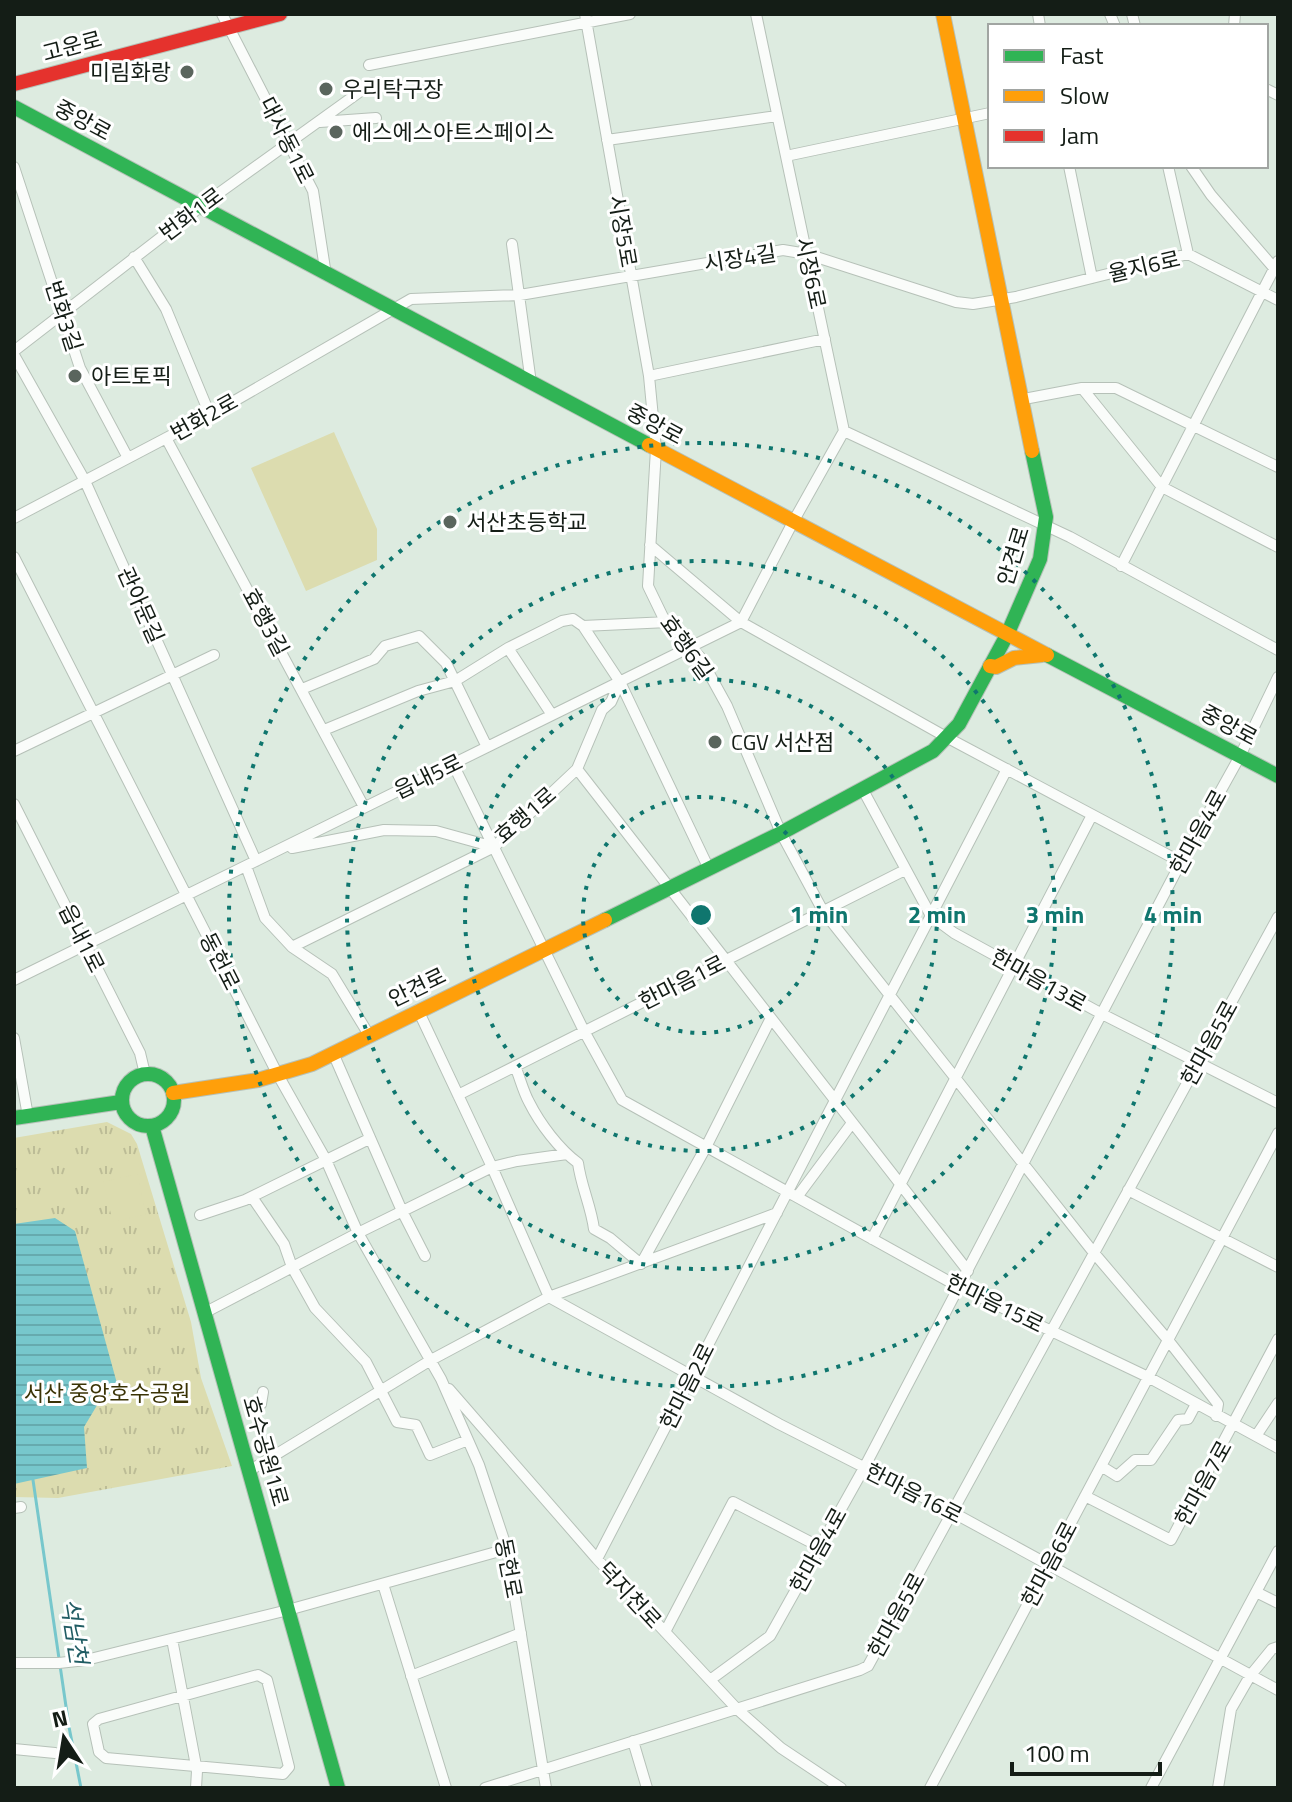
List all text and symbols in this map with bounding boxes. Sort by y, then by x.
street label: 고운로 [38,22,106,70]
legend [988,24,1268,168]
text: Fast [1060,37,1104,73]
place label: 미림화랑 [90,55,171,89]
marker: 미림화랑 [178,63,196,81]
place label: 우리탁구장 [342,72,443,106]
text: Slow [1060,77,1109,113]
marker: 우리탁구장 [317,80,335,98]
street label: 중앙로 [48,91,118,149]
street label: 대사동1로 [251,91,323,189]
place label: 에스에스아트스페이스 [352,115,554,149]
text: Jam [1060,117,1099,153]
marker: 에스에스아트스페이스 [327,123,345,141]
street label: 번화1로 [152,178,230,250]
street label: 시장5로 [600,192,646,270]
street label: 시장6로 [787,234,835,312]
street label: 시장4길 [701,235,779,281]
street label: 율지6로 [1105,241,1183,291]
street label: 번화3길 [37,276,91,356]
place label: 아트토픽 [91,359,172,393]
marker: 아트토픽 [66,367,84,385]
street label: 번화2로 [164,384,244,450]
street label: 중앙로 [620,395,690,453]
place label: 서산초등학교 [466,505,587,539]
marker: 서산초등학교 [441,513,459,531]
street label: 안견로 [988,522,1038,590]
street label: 관아문길 [109,561,173,649]
street label: 효행3길 [234,582,298,662]
street label: 효행6길 [652,607,722,687]
street label: 중앙로 [1194,696,1264,754]
place label: CGV 서산점 [731,725,834,759]
marker: CGV 서산점 [706,733,724,751]
street label: 읍내5로 [388,745,468,807]
street label: 효행1로 [486,778,564,852]
street label: 한마음4로 [1161,783,1235,881]
text: 1 min [790,896,848,932]
text: 2 min [908,896,966,932]
text: 3 min [1026,896,1084,932]
text: 4 min [1144,896,1202,932]
street label: 읍내1로 [50,898,114,978]
centre of rings [687,901,715,929]
street label: 동헌로 [191,926,249,996]
street label: 한마음13로 [985,940,1093,1020]
street label: 한마음1로 [633,946,731,1018]
street label: 안견로 [382,958,452,1016]
street label: 한마음5로 [1172,994,1246,1092]
street label: 한마음15로 [940,1265,1050,1341]
street label: 한마음2로 [651,1337,723,1435]
park label: 서산 중앙호수공원 [24,1376,190,1410]
street label: 호수공원1로 [234,1392,298,1510]
street label: 한마음7로 [1166,1434,1240,1532]
street label: 한마음16로 [859,1454,969,1532]
street label: 한마음4로 [781,1501,855,1599]
street label: 한마음6로 [1012,1515,1086,1613]
street label: 동헌로 [487,1535,531,1601]
street label: 덕지천로 [590,1554,670,1636]
street label: 한마음5로 [859,1566,933,1664]
water label: 석남천 [52,1595,98,1669]
north arrow [24,1698,104,1778]
text: N [49,1700,71,1737]
scale bar [1012,1726,1160,1776]
text: 100 m [1024,1735,1090,1771]

